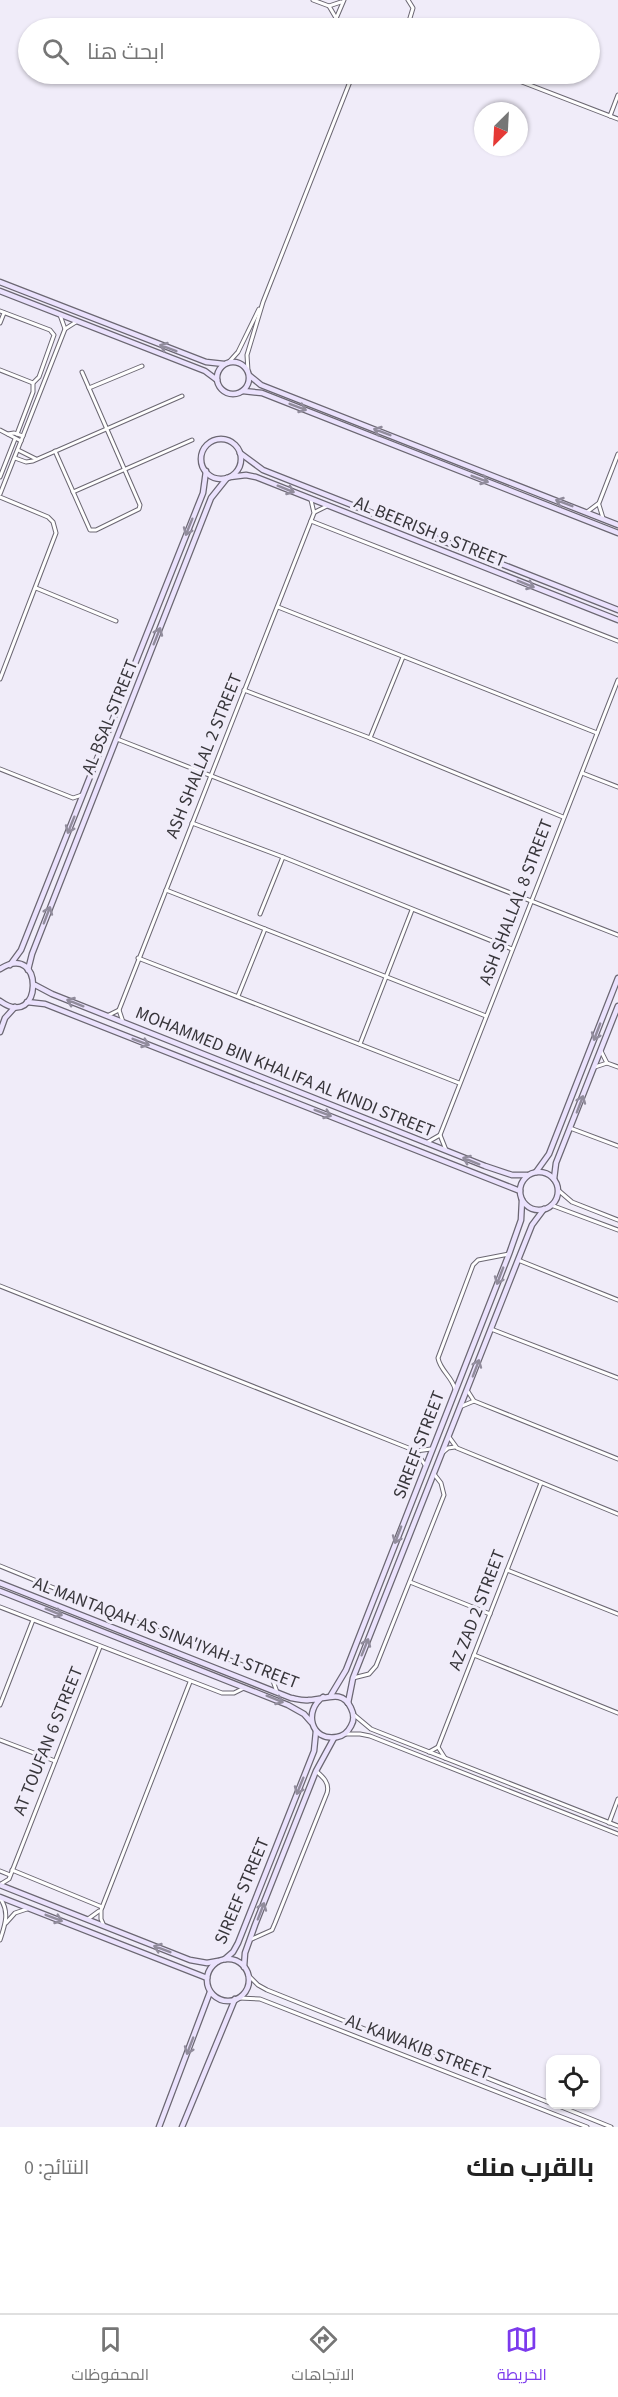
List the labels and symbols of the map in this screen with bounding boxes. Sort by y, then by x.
north arrow [474,102,528,156]
one-way arrow [159,342,178,353]
one-way arrow [289,403,307,414]
one-way arrow [373,426,392,437]
one-way arrow [470,474,489,485]
one-way arrow [277,484,295,495]
street label: AL BEERISH 9 STREET [350,490,510,574]
one-way arrow [555,497,573,508]
one-way arrow [183,517,194,535]
one-way arrow [517,579,535,590]
one-way arrow [152,627,163,646]
street label: AL BSAL STREET [76,655,145,778]
street label: ASH SHALLAL 2 STREET [159,669,249,842]
one-way arrow [64,815,75,833]
street label: ASH SHALLAL 8 STREET [473,815,559,989]
one-way arrow [42,906,53,925]
one-way arrow [67,997,85,1008]
street label: MOHAMMED BIN KHALIFA AL KINDI STREET [132,1000,439,1144]
one-way arrow [590,1022,601,1041]
one-way arrow [131,1037,150,1048]
one-way arrow [575,1095,586,1114]
one-way arrow [313,1108,332,1119]
one-way arrow [462,1155,481,1166]
one-way arrow [494,1266,505,1285]
one-way arrow [471,1359,482,1378]
street label: SIREEF STREET [387,1387,451,1503]
one-way arrow [392,1526,403,1544]
street label: AZ ZAD 2 STREET [443,1546,512,1674]
street label: AL MANTAQAH AS SINA'IYAH 1 STREET [30,1571,303,1695]
one-way arrow [45,1607,63,1618]
one-way arrow [360,1638,371,1657]
street label: AT TOUFAN 6 STREET [7,1663,89,1819]
one-way arrow [265,1694,284,1705]
one-way arrow [293,1777,304,1795]
street label: SIREEF STREET [208,1833,276,1948]
one-way arrow [256,1902,267,1921]
one-way arrow [45,1913,63,1924]
one-way arrow [154,1943,172,1954]
street label: AL KAWAKIB STREET [342,2008,494,2086]
one-way arrow [184,2037,195,2055]

